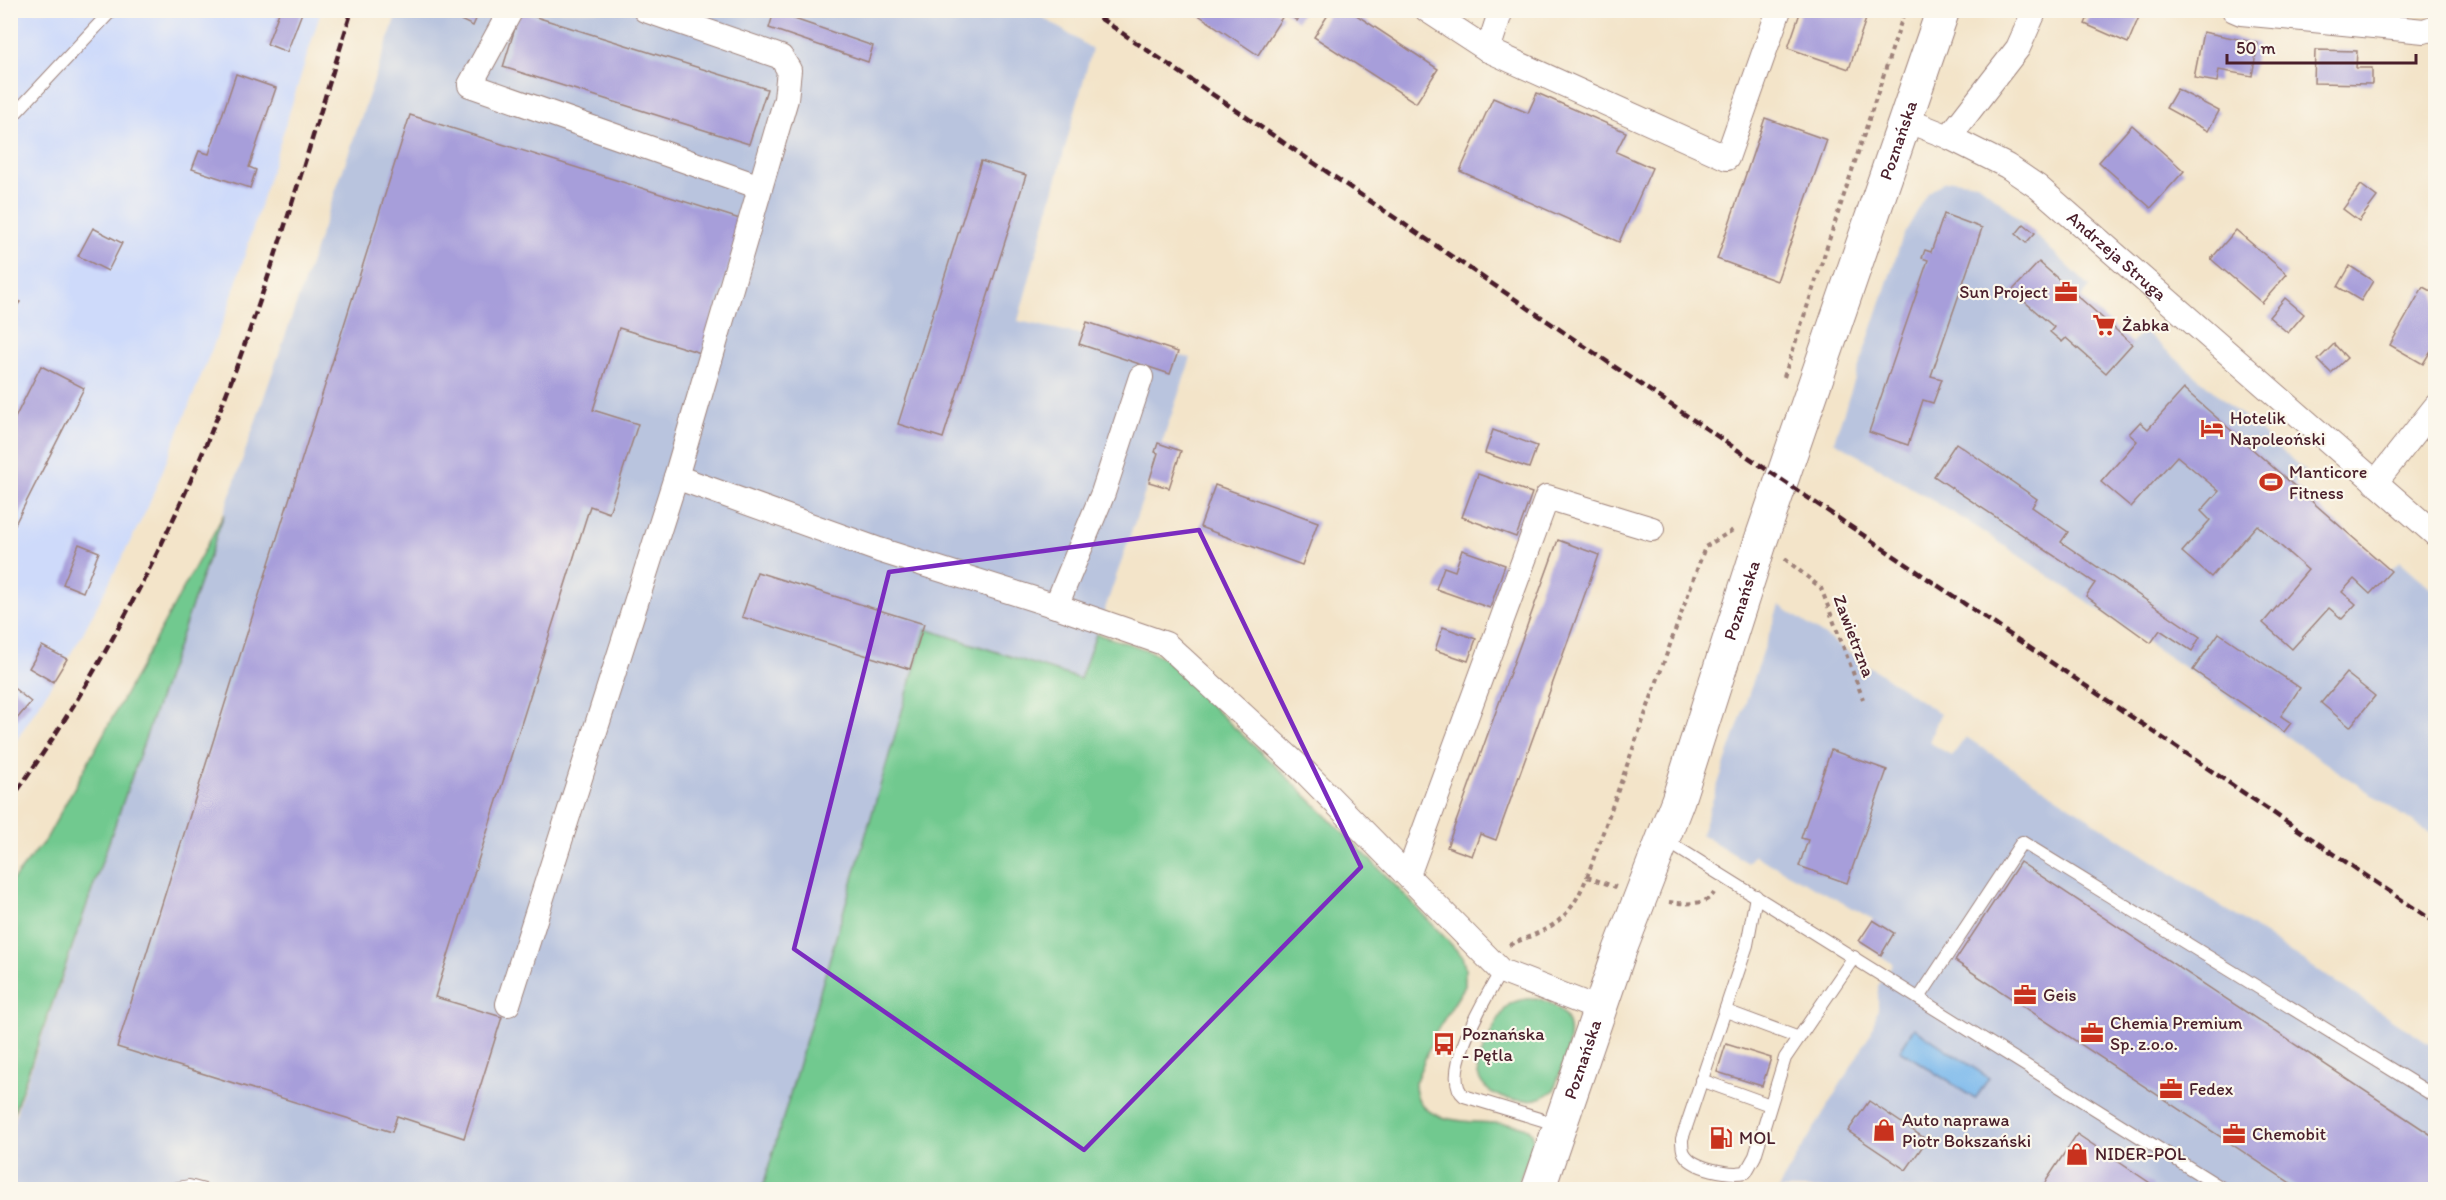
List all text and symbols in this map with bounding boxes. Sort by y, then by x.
scale bar [2227,27,2416,65]
text: 50 m [2236,37,2276,59]
street label: Poznańska [1874,97,1922,183]
street label: Andrzeja Struga [2062,206,2172,306]
office icon: Sun Project [2053,279,2079,305]
place label: Sun Project [1959,281,2048,303]
supermarket icon: Żabka [2091,312,2117,338]
place label: Żabka [2122,314,2169,336]
place label: Hotelik Napoleoński [2230,407,2325,450]
hotel icon: Hotelik Napoleoński [2199,415,2225,441]
place label: Manticore Fitness [2289,461,2367,504]
sports icon: Manticore Fitness [2258,469,2284,495]
street label: Poznańska [1719,557,1765,643]
street label: Zawietrzna [1828,592,1880,681]
office icon: Geis [2012,982,2038,1008]
place label: Geis [2043,984,2077,1006]
place label: Chemia Premium Sp. z.o.o. [2110,1012,2243,1055]
street label: Poznańska [1559,1016,1607,1102]
office icon: Chemia Premium Sp. z.o.o. [2079,1020,2105,1046]
place label: Poznańska - Pętla [1462,1023,1545,1066]
bus stop icon: Poznańska - Pętla [1431,1031,1457,1057]
office icon: Fedex [2158,1076,2184,1102]
place label: Fedex [2189,1078,2234,1100]
place label: Auto naprawa Piotr Bokszański [1902,1109,2031,1152]
shop icon: Auto naprawa Piotr Bokszański [1871,1117,1897,1143]
office icon: Chemobit [2221,1121,2247,1147]
place label: Chemobit [2252,1123,2326,1145]
fuel station icon: MOL [1708,1125,1734,1151]
place label: MOL [1739,1127,1775,1149]
shop icon: NIDER-POL [2064,1141,2090,1167]
place label: NIDER-POL [2095,1143,2186,1165]

